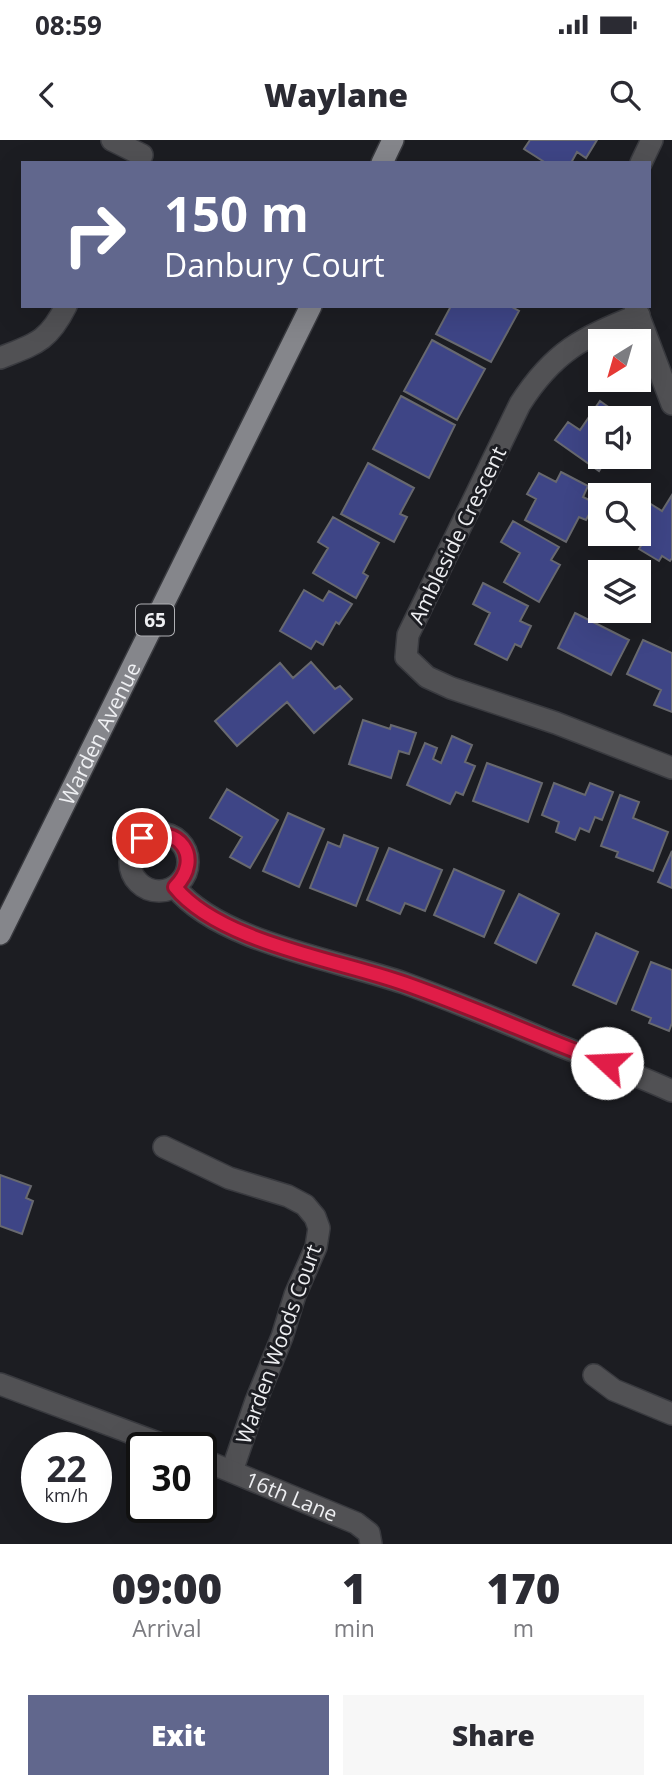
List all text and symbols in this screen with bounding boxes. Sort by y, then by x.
text: 08:59 [35,7,102,43]
text: Waylane [264,73,408,116]
icon: back [28,76,66,114]
icon: search [606,76,644,114]
text: 150 m [164,180,309,246]
icon: right [49,189,140,280]
text: Danbury Court [164,243,385,286]
north arrow [588,329,651,392]
map controls [588,329,651,623]
button: sound [588,406,651,469]
street label: Ambleside Crescent [402,442,512,628]
button: search [588,483,651,546]
button: layers [588,560,651,623]
road number: 65 [136,604,174,635]
street label: Warden Avenue [52,657,147,809]
pin [112,808,172,868]
icon: arrive [123,819,161,857]
position arrow [570,1026,644,1100]
street label: Warden Woods Court [229,1240,327,1448]
speed limit sign: 30 [126,1432,217,1523]
text: 22 [46,1445,87,1492]
street label: 16th Lane [241,1465,342,1528]
text: km/h [45,1483,88,1507]
text: 09:00 [112,1559,222,1616]
text: 1 [342,1559,367,1616]
text: 170 [487,1559,560,1616]
text: Arrival [132,1612,202,1644]
text: min [334,1612,375,1644]
text: m [513,1612,534,1644]
button: Exit [28,1695,329,1775]
button: Share [343,1695,644,1775]

